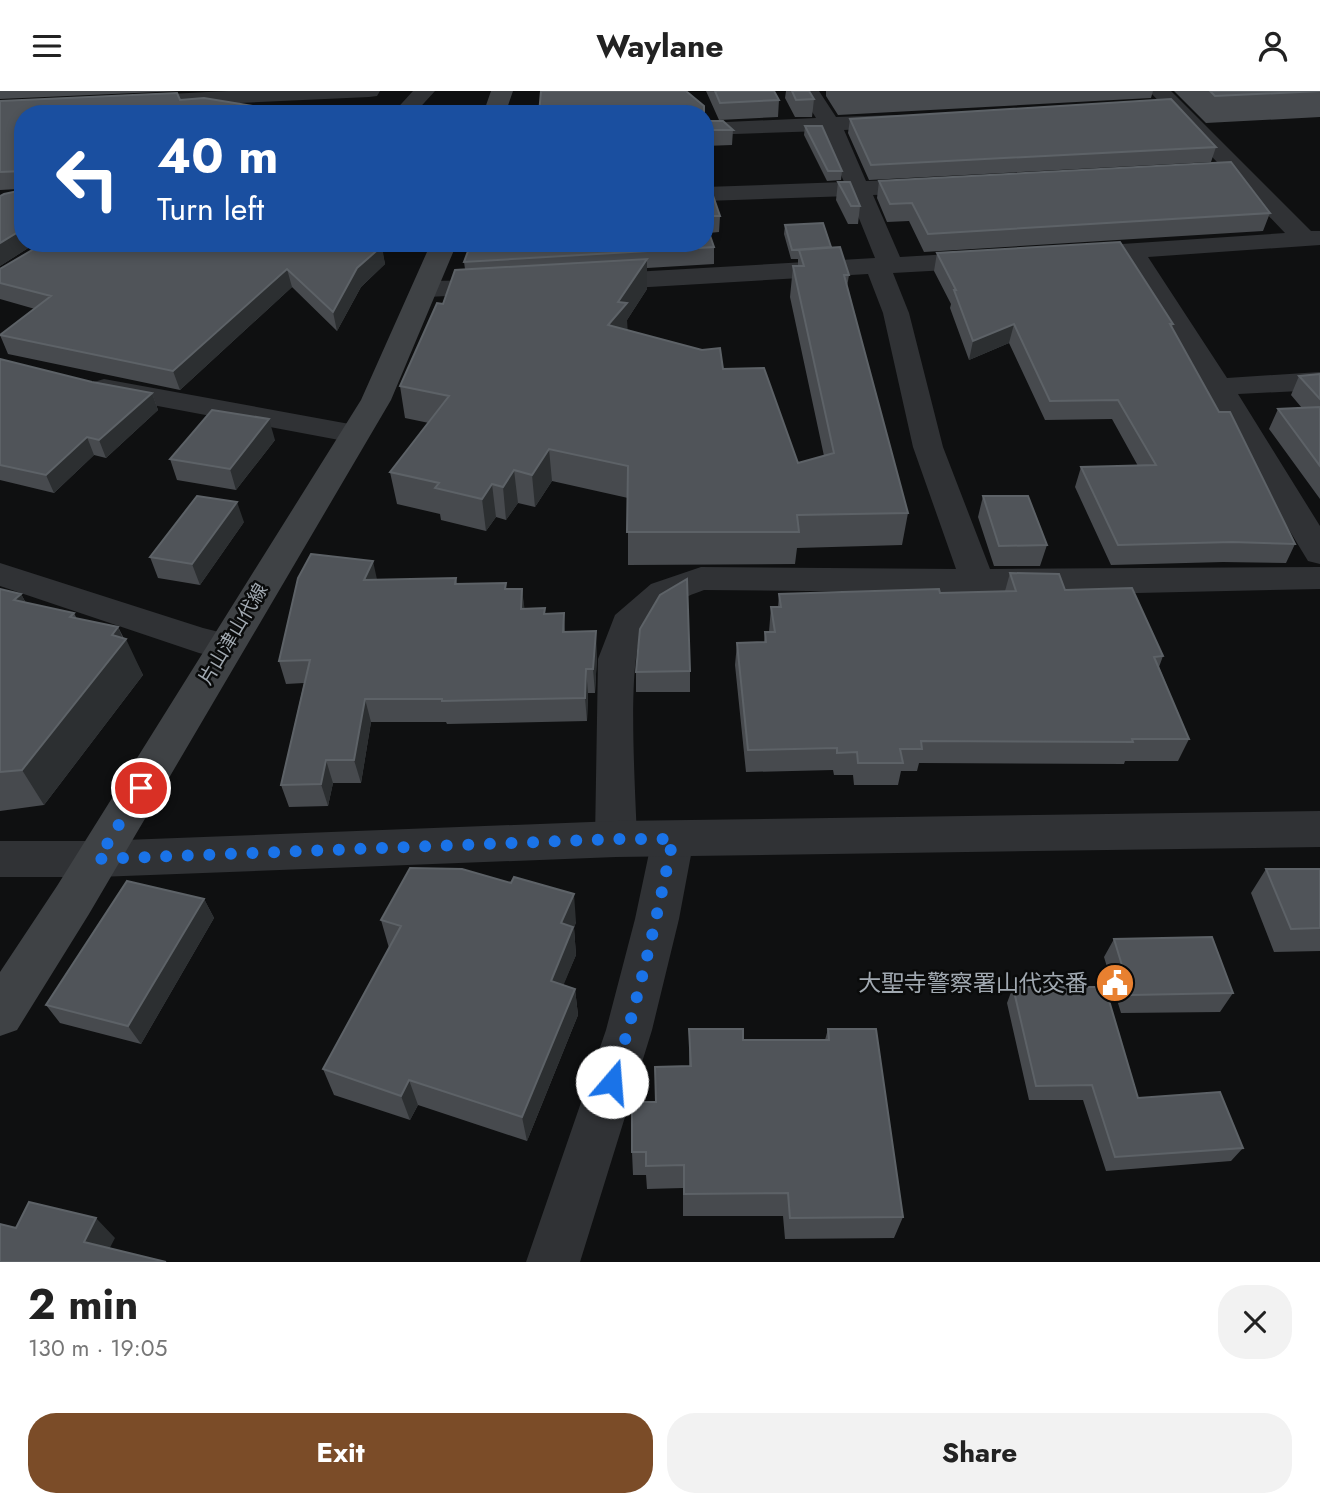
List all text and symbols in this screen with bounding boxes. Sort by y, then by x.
text: Waylane [596,23,724,69]
icon: menu [28,27,66,65]
icon: person [1254,27,1292,65]
text: 40 m [157,121,279,191]
icon: left [42,133,133,224]
text: Turn left [157,186,264,232]
street label: 片山津山代線 [192,578,274,690]
pin [111,758,171,818]
icon: arrive [122,769,160,807]
public building icon: 大聖寺警察署山代交番 [1094,962,1136,1004]
place label: 大聖寺警察署山代交番 [858,966,1088,1000]
position arrow [575,1045,649,1119]
text: 2 min [28,1274,138,1335]
button: close [1218,1285,1292,1359]
text: 130 m · 19:05 [28,1331,168,1365]
button: Exit [28,1413,653,1493]
button: Share [667,1413,1292,1493]

